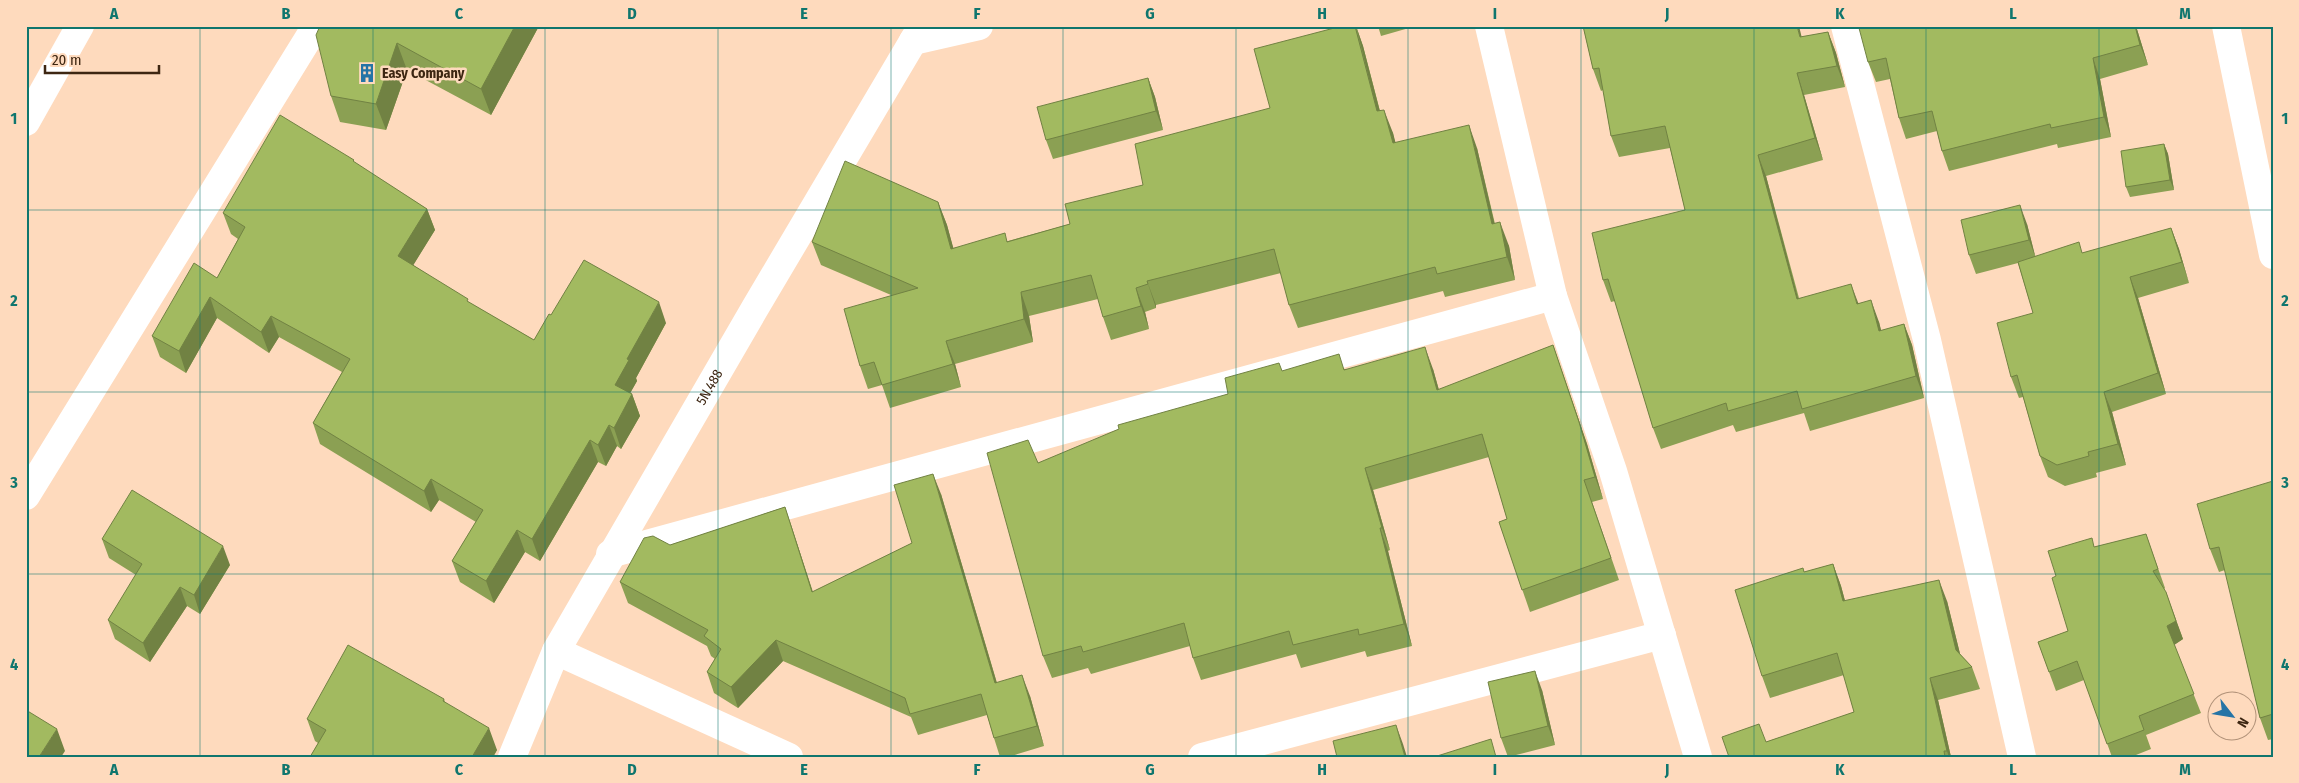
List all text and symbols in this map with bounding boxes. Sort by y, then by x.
text: A [109,4,119,23]
text: B [282,4,291,23]
text: C [455,4,464,23]
text: D [627,4,637,23]
text: E [800,4,808,23]
text: F [973,4,981,23]
text: G [1145,4,1155,23]
text: H [1317,4,1327,23]
text: I [1493,4,1497,23]
text: J [1664,4,1669,23]
text: K [1835,4,1845,23]
text: L [2009,4,2017,23]
text: M [2179,4,2191,23]
scale bar [45,42,159,74]
text: 20 m [52,51,82,69]
building icon: Easy Company [356,62,378,84]
place label: Easy Company [382,65,465,82]
text: 1 [11,109,17,128]
text: 1 [2282,109,2288,128]
text: 2 [9,291,18,310]
text: 2 [2280,291,2289,310]
street label: 5N.488 [693,366,727,408]
text: 3 [9,473,18,492]
text: 3 [2280,473,2289,492]
text: 4 [10,655,18,674]
text: 4 [2281,655,2289,674]
north arrow [2206,690,2256,740]
text: N [2233,714,2252,730]
text: A [109,760,119,779]
text: B [282,760,291,779]
text: C [455,760,464,779]
text: D [627,760,637,779]
text: E [800,760,808,779]
text: F [973,760,981,779]
text: G [1145,760,1155,779]
text: H [1317,760,1327,779]
text: I [1493,760,1497,779]
text: J [1664,760,1669,779]
text: K [1835,760,1845,779]
text: L [2009,760,2017,779]
text: M [2179,760,2191,779]

